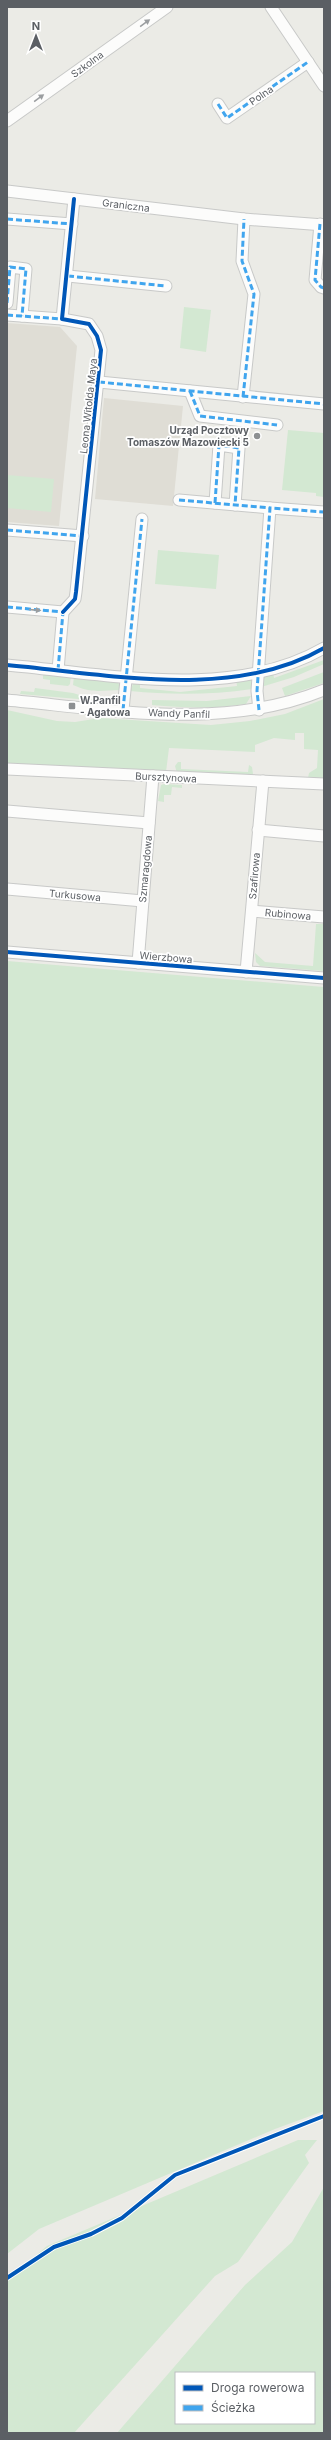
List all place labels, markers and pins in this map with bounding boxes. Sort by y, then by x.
place label: Urząd Pocztowy Tomaszów Mazowiecki 5 [127,424,249,448]
marker: Urząd Pocztowy Tomaszów Mazowiecki 5 [252,431,262,441]
place label: W.Panfil - Agatowa [80,694,130,719]
marker: W.Panfil - Agatowa [67,701,77,711]

